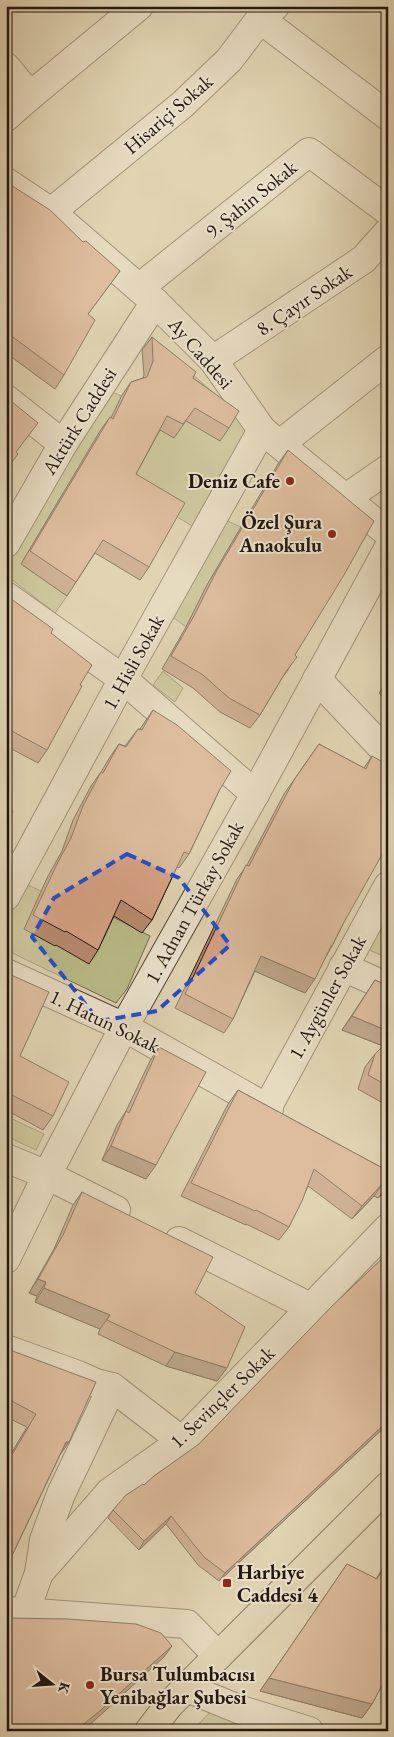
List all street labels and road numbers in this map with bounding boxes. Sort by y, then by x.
street label: Hisariçi Sokak [118,68,218,160]
street label: 9. Şahin Sokak [200,154,303,244]
street label: 8. Çayır Sokak [251,258,357,342]
street label: Ay Caddesi [162,311,239,394]
street label: Aktürk Caddesi [35,362,122,480]
street label: 1. Hisli Sokak [96,609,170,714]
street label: 1. Adnan Türkay Sokak [139,816,250,988]
street label: 1. Aygünler Sokak [282,930,372,1064]
street label: 1. Hatun Sokak [46,983,165,1059]
street label: 1. Sevinçler Sokak [164,1340,281,1454]

